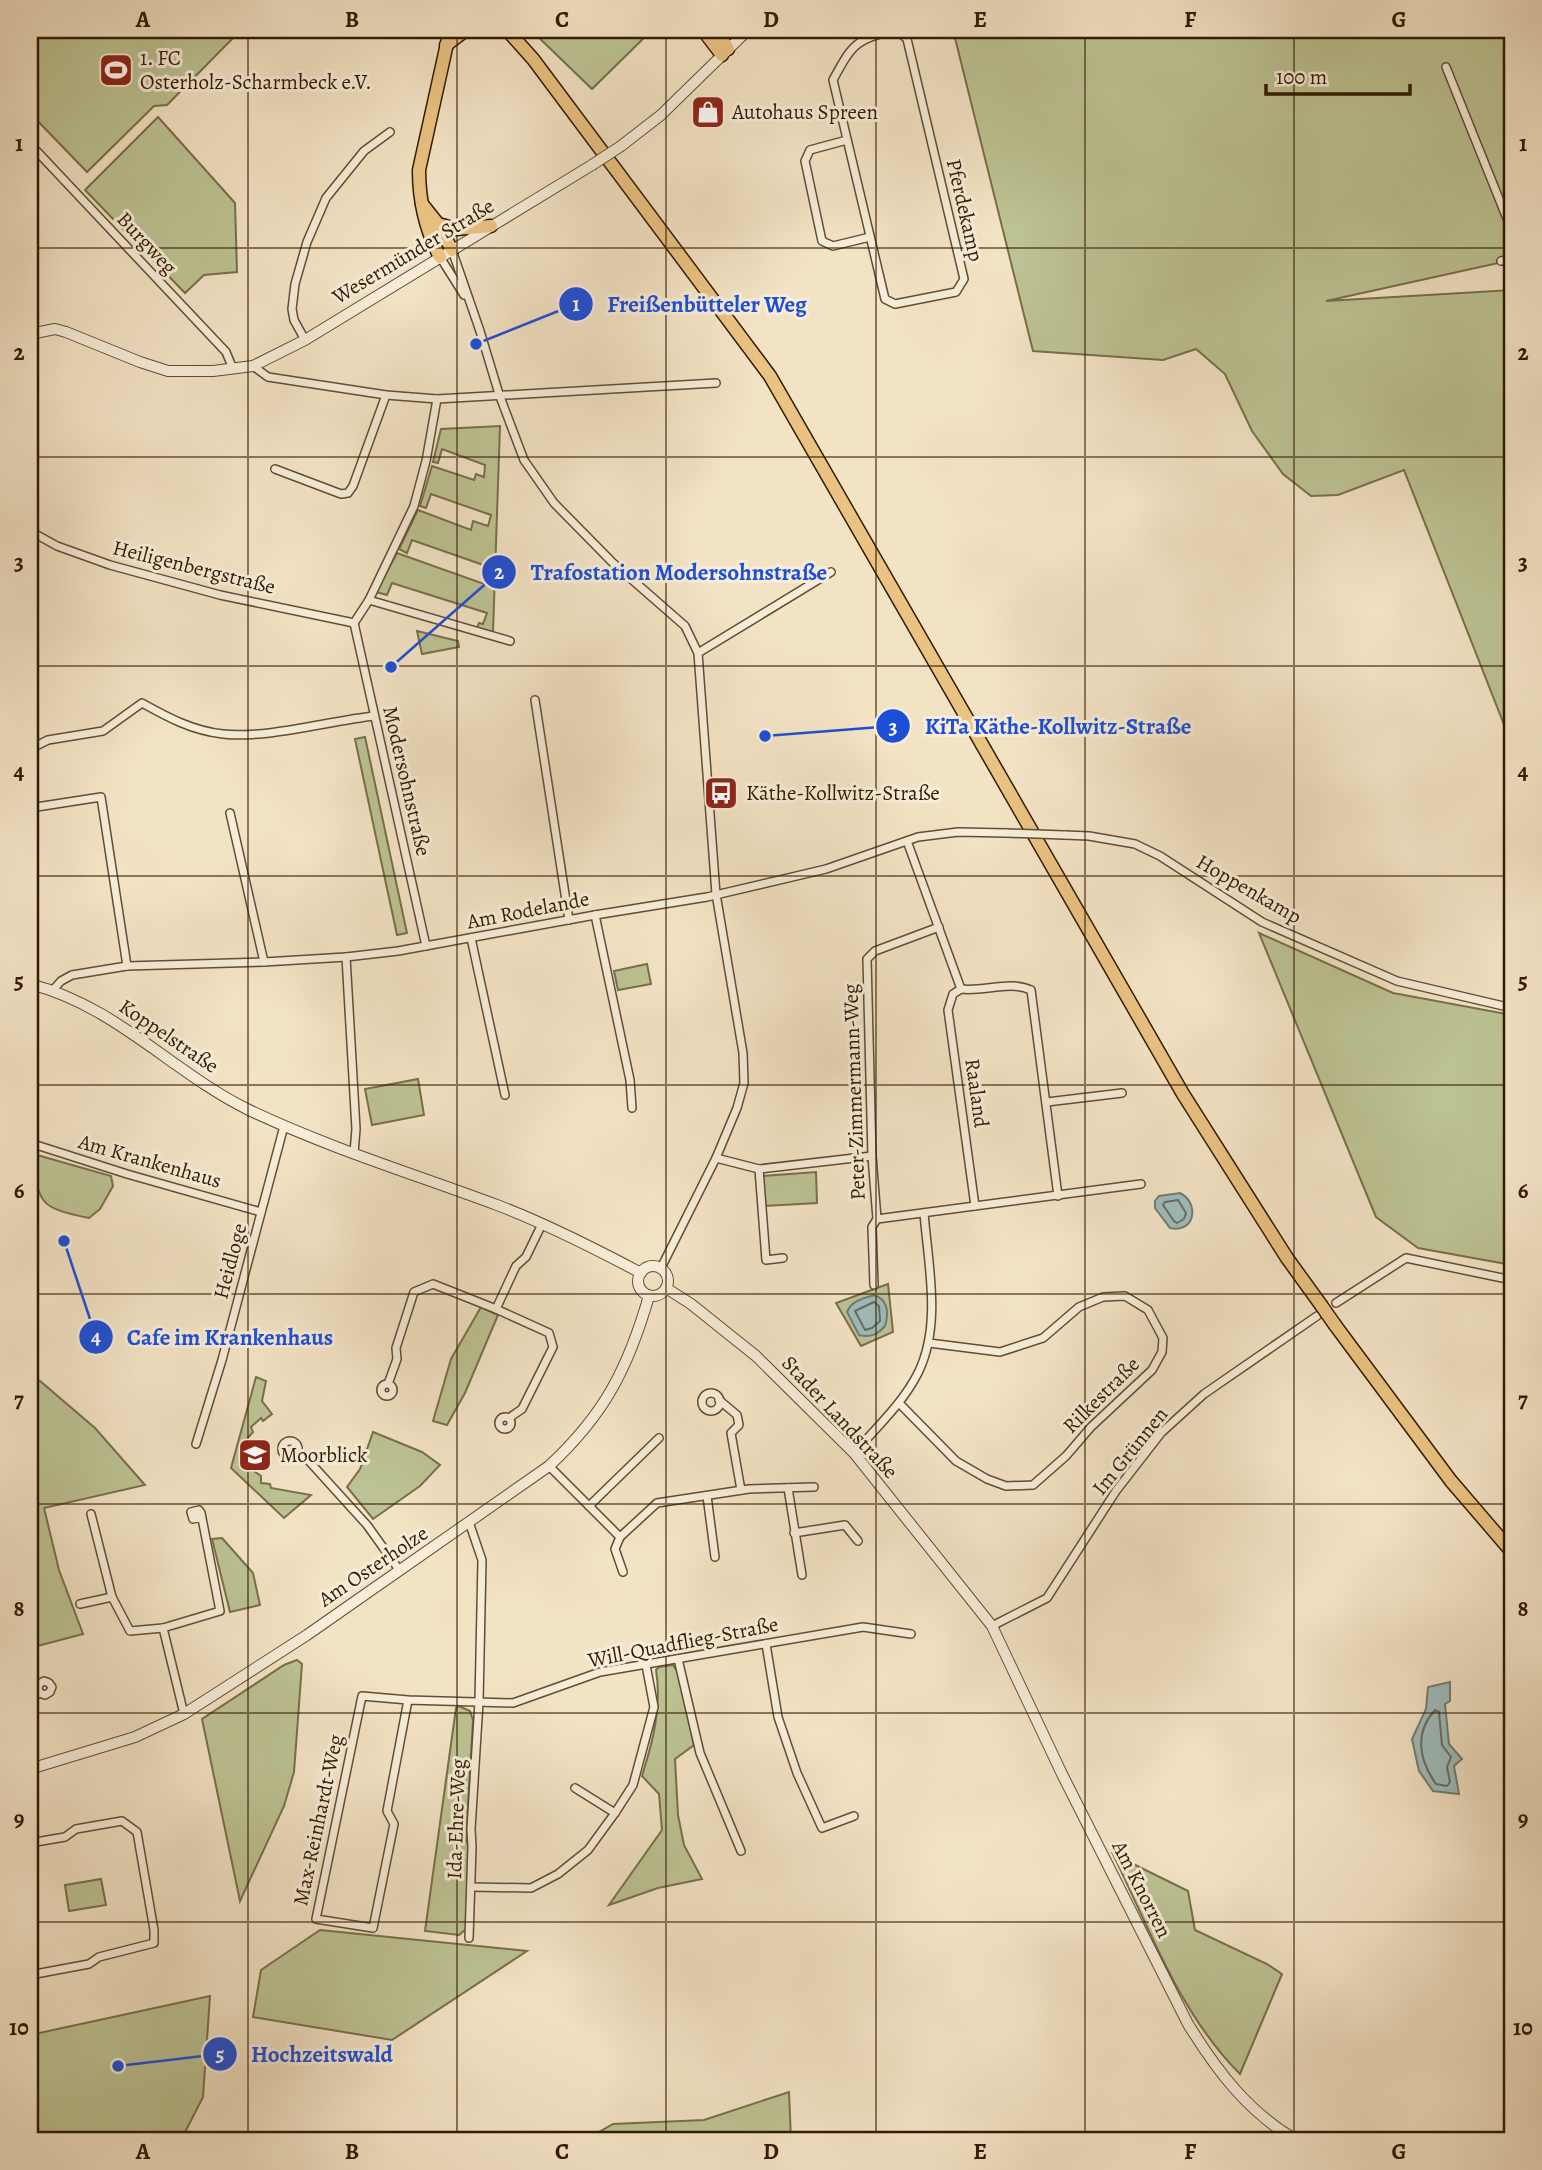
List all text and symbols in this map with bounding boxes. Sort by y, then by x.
text: A [135,4,151,35]
text: B [345,4,359,35]
text: C [555,4,569,35]
text: D [763,4,779,35]
text: E [973,4,987,35]
text: F [1184,4,1197,35]
text: G [1391,4,1407,35]
place label: 1. FC Osterholz-Scharmbeck e.V. [140,44,372,96]
sports icon: 1. FC Osterholz-Scharmbeck e.V. [97,51,135,89]
scale bar [1266,52,1409,96]
text: 100 m [1276,63,1327,91]
shop icon: Autohaus Spreen [689,93,727,131]
place label: Autohaus Spreen [731,98,878,126]
text: 1 [15,128,23,159]
text: 1 [1519,128,1527,159]
street label: Pferdekamp [940,156,990,264]
street label: Wesermünder Straße [326,192,499,311]
street label: Burgweg [111,205,184,281]
callout: Freißenbütteler Weg [559,282,821,326]
text: Freißenbütteler Weg [607,289,807,320]
text: 1 [572,290,580,318]
text: 2 [13,337,25,368]
text: 2 [1517,337,1529,368]
street label: Heiligenbergstraße [110,533,278,601]
text: 3 [14,547,24,578]
text: 3 [1518,547,1528,578]
callout: Trafostation Modersohnstraße [482,550,841,594]
text: Trafostation Modersohnstraße [531,557,827,588]
text: 2 [494,558,504,586]
street label: Modersohnstraße [376,703,438,859]
callout: KiTa Käthe-Kollwitz-Straße [876,704,1206,748]
text: KiTa Käthe-Kollwitz-Straße [925,711,1191,742]
text: 3 [888,713,898,741]
text: 4 [14,756,25,787]
text: 4 [1518,756,1529,787]
bus stop icon: Käthe-Kollwitz-Straße [702,774,740,812]
place label: Käthe-Kollwitz-Straße [746,779,940,807]
street label: Hoppenkamp [1191,848,1307,930]
street label: Am Rodelande [464,884,591,936]
text: 5 [14,965,24,996]
text: 5 [1518,965,1528,996]
street label: Peter-Zimmermann-Weg [836,983,872,1201]
street label: Koppelstraße [114,992,224,1080]
street label: Raaland [958,1057,996,1130]
street label: Am Krankenhaus [74,1127,225,1195]
text: 6 [14,1175,25,1206]
text: 6 [1518,1175,1529,1206]
street label: Heidloge [206,1220,254,1302]
callout: Cafe im Krankenhaus [78,1315,348,1359]
text: Cafe im Krankenhaus [127,1322,333,1353]
text: 4 [91,1323,101,1351]
street label: Stader Landstraße [776,1349,904,1485]
street label: Rilkestraße [1056,1350,1146,1440]
text: 7 [14,1384,24,1415]
text: 7 [1518,1384,1528,1415]
street label: Im Grünnen [1086,1401,1174,1501]
school or university icon: Moorblick [236,1436,274,1474]
place label: Moorblick [280,1441,368,1469]
street label: Am Osterholze [312,1519,433,1614]
text: 8 [13,1593,25,1624]
text: 8 [1517,1593,1529,1624]
street label: Will-Quadflieg-Straße [585,1610,780,1674]
street label: Max-Reinhardt-Weg [286,1731,350,1908]
street label: Ida-Ehre-Weg [440,1758,472,1880]
text: 9 [14,1803,24,1834]
text: 9 [1518,1803,1528,1834]
street label: Am Knorren [1105,1835,1178,1942]
text: 10 [9,2012,29,2043]
text: 10 [1513,2012,1533,2043]
callout: Hochzeitswald [202,2032,407,2076]
text: Hochzeitswald [251,2039,394,2070]
text: 5 [216,2040,225,2068]
text: A [135,2136,151,2167]
text: B [345,2136,359,2167]
text: C [555,2136,569,2167]
text: D [763,2136,779,2167]
text: E [973,2136,987,2167]
text: F [1184,2136,1197,2167]
text: G [1391,2136,1407,2167]

